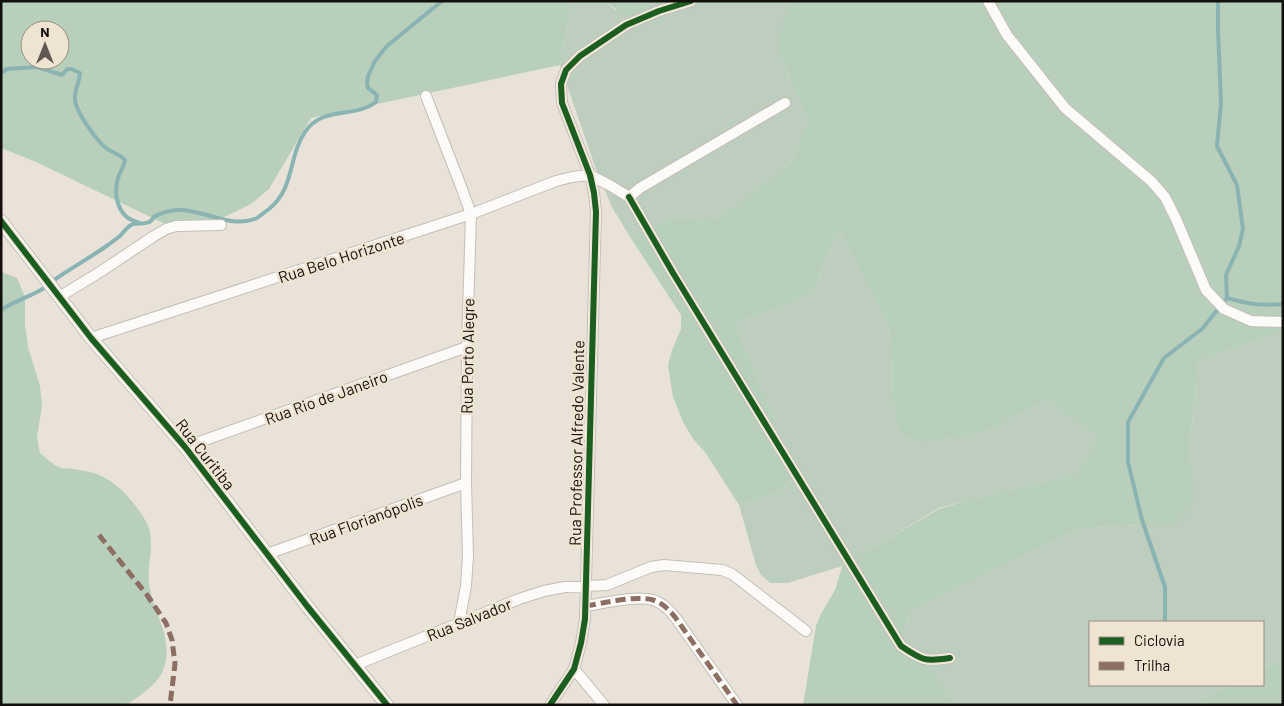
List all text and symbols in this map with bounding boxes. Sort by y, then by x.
north arrow [20,20,70,70]
text: N [40,23,50,40]
street label: Rua Belo Horizonte [275,228,407,286]
street label: Rua Porto Alegre [456,298,478,414]
street label: Rua Professor Alfredo Valente [565,340,587,546]
street label: Rua Rio de Janeiro [262,366,390,428]
street label: Rua Curitiba [172,415,240,493]
street label: Rua Florianópolis [307,490,425,548]
street label: Rua Salvador [424,593,514,645]
legend [1089,621,1264,686]
text: Ciclovia [1134,631,1185,649]
text: Trilha [1134,656,1170,674]

